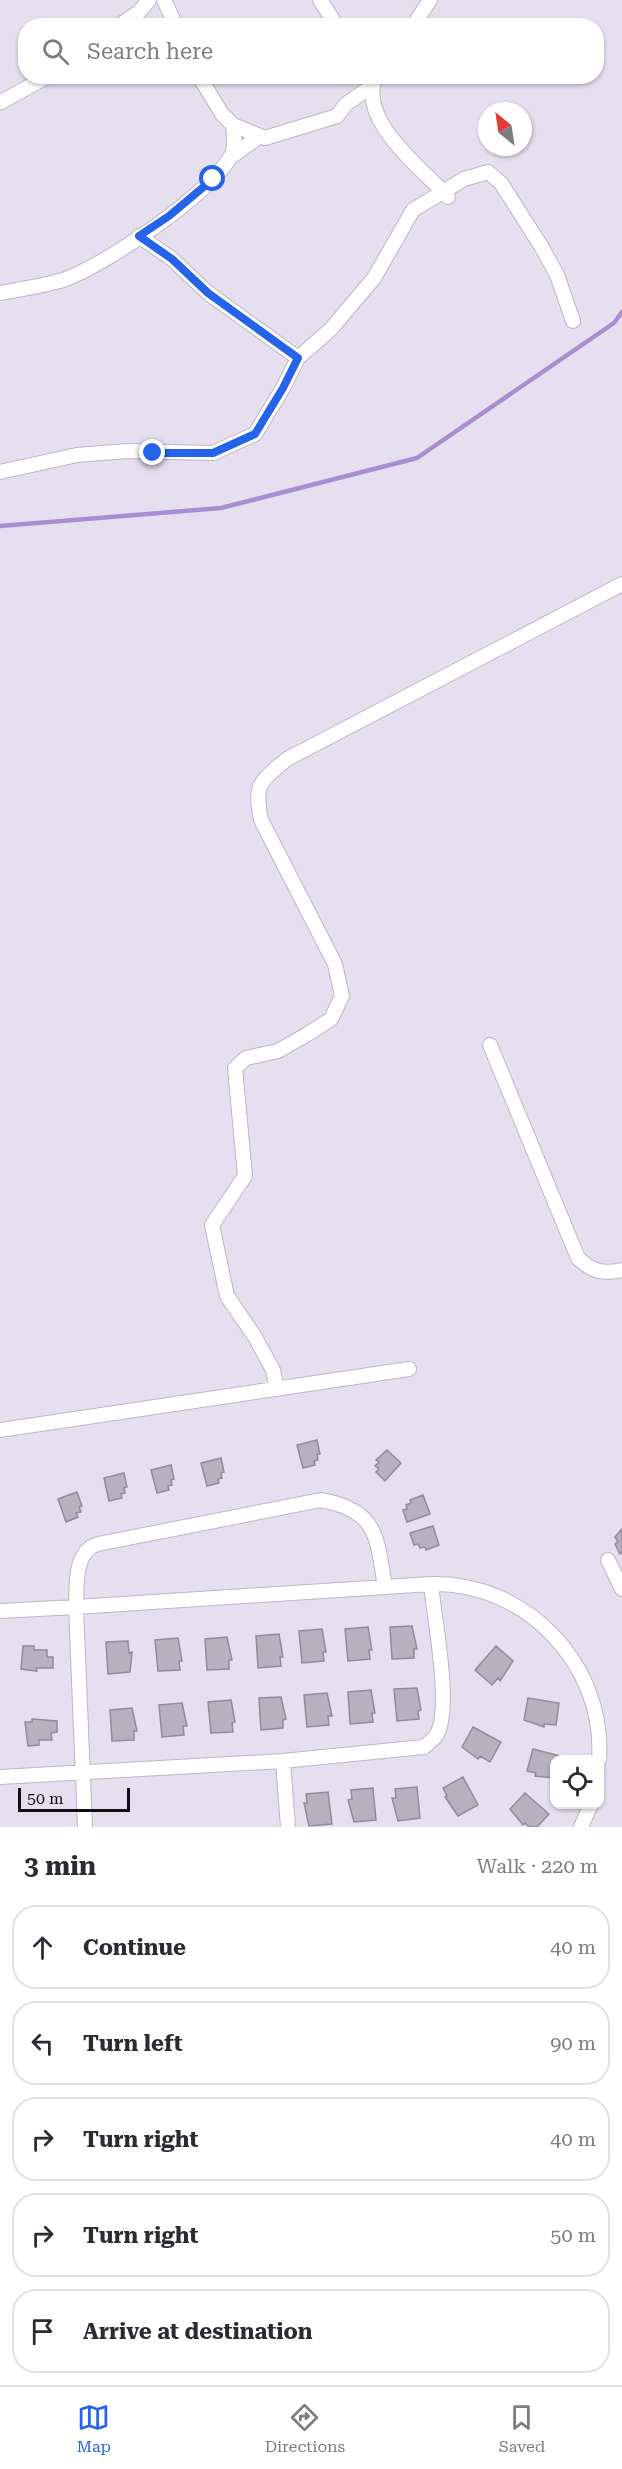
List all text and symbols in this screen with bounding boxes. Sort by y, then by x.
search box [18,18,604,84]
icon: search [39,35,72,68]
text: Search here [87,39,213,64]
north arrow [478,102,532,156]
route start [199,165,225,191]
route end [139,439,165,465]
map controls [550,1755,604,1809]
button: locate [550,1755,604,1809]
scale bar [18,1785,130,1812]
text: 50 m [27,1789,64,1808]
text: 3 min [24,1851,96,1881]
text: Walk · 220 m [477,1854,598,1878]
icon: ahead [26,1931,59,1964]
text: Continue [83,1935,186,1960]
text: 40 m [550,1935,596,1959]
icon: left [26,2027,59,2060]
text: Turn left [83,2031,183,2056]
text: 90 m [550,2031,596,2055]
icon: right [26,2123,59,2156]
text: Turn right [83,2127,198,2152]
text: 40 m [550,2127,596,2151]
icon: right [26,2219,59,2252]
text: Turn right [83,2223,198,2248]
text: 50 m [550,2223,596,2247]
icon: arrive [26,2315,59,2348]
text: Arrive at destination [83,2319,312,2344]
tab: Map [77,2401,111,2456]
tab: Directions [265,2401,345,2456]
tab: Saved [499,2401,545,2456]

